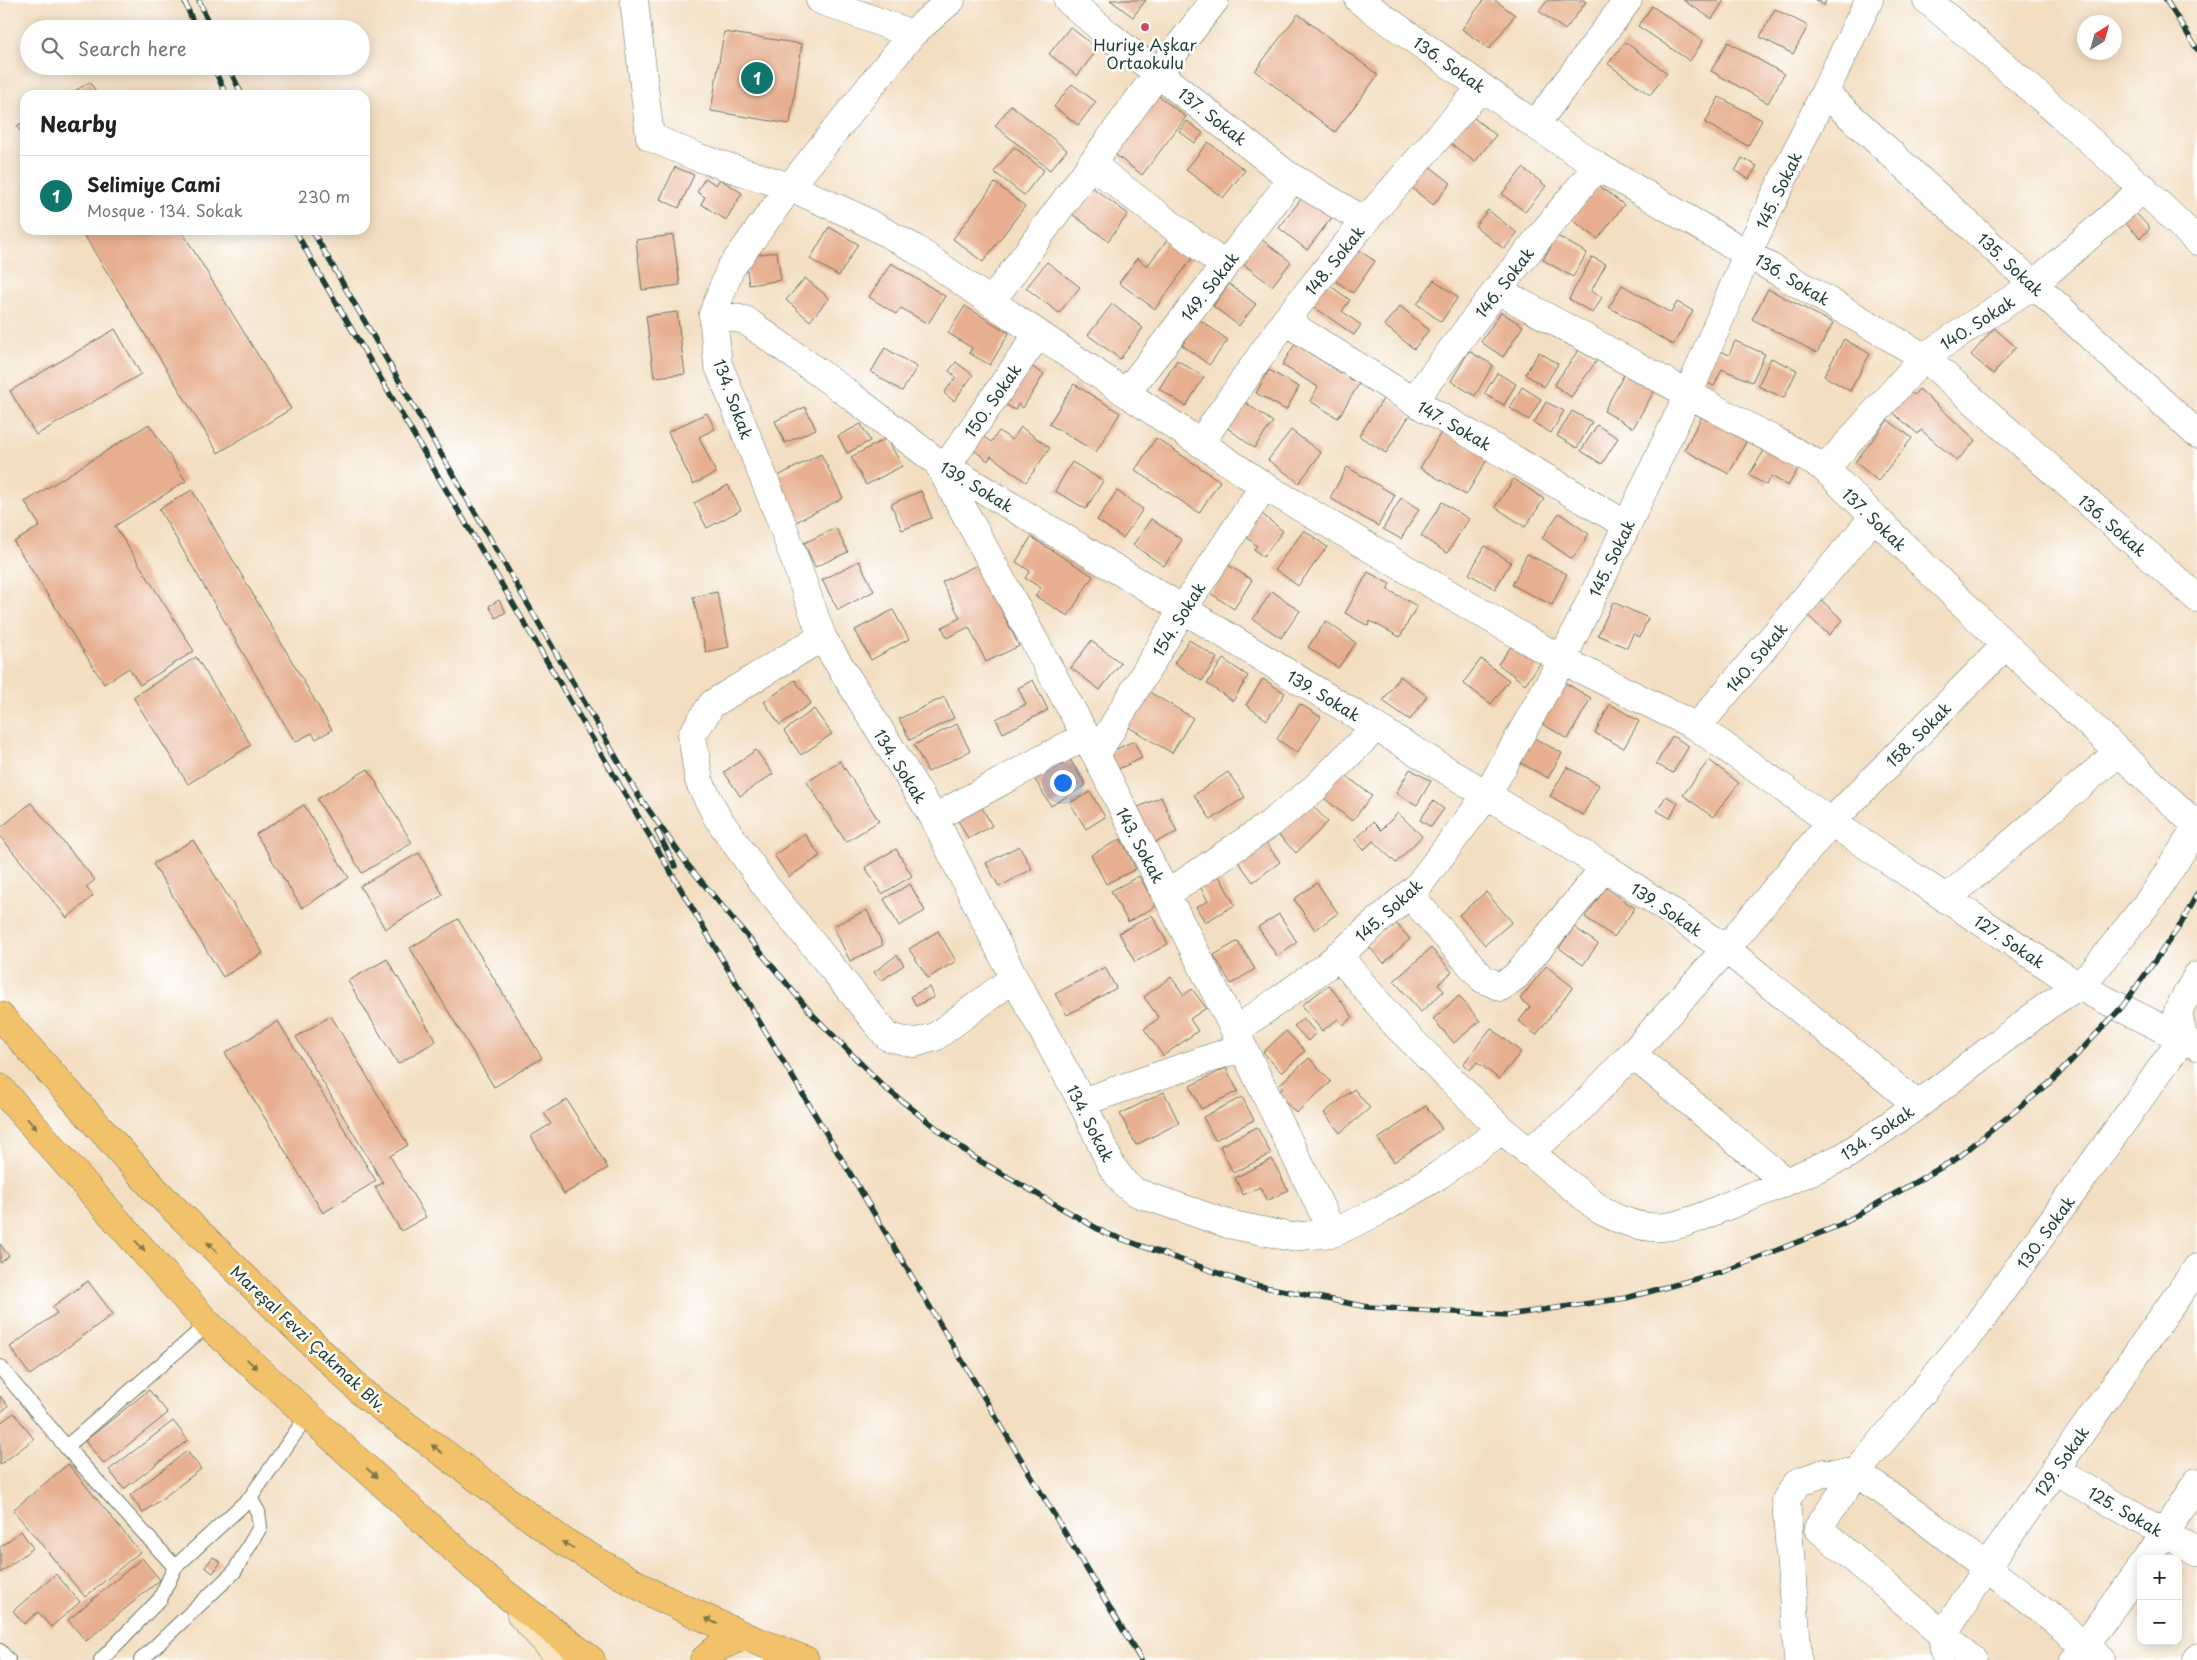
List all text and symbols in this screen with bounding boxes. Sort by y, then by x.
north arrow [2077,15,2122,60]
search box [20,20,370,75]
marker: Huriye Aşkar Ortaokulu [1139,21,1151,33]
street label: 136. Sokak [1409,30,1491,98]
place label: Huriye Aşkar Ortaokulu [1093,32,1197,74]
icon: search [38,34,66,62]
text: Search here [78,34,187,62]
pin: 1 [741,59,773,97]
street label: 137. Sokak [1173,81,1253,151]
text: Nearby [40,107,117,139]
street label: 145. Sokak [1749,147,1807,233]
text: Selimiye Cami [87,170,220,198]
text: 1 [52,184,60,208]
text: 230 m [298,184,350,208]
text: Mosque · 134. Sokak [87,198,243,222]
street label: 148. Sokak [1298,220,1370,300]
street label: 135. Sokak [1972,227,2050,301]
street label: 146. Sokak [1469,242,1539,322]
street label: 149. Sokak [1174,246,1244,326]
street label: 136. Sokak [1751,247,1835,311]
street label: 140. Sokak [1935,289,2019,355]
street label: 134. Sokak [708,356,760,442]
street label: 150. Sokak [958,358,1026,442]
street label: 147. Sokak [1414,394,1496,456]
street label: 139. Sokak [936,455,1018,517]
street label: 137. Sokak [1837,482,1913,556]
street label: 136. Sokak [2074,489,2152,561]
street label: 145. Sokak [1582,515,1640,601]
street label: 154. Sokak [1146,577,1210,661]
street label: 140. Sokak [1719,617,1793,697]
street label: 139. Sokak [1283,664,1365,726]
street label: 158. Sokak [1880,696,1956,772]
street label: 134. Sokak [869,724,933,808]
your location [1050,770,1076,796]
street label: 143. Sokak [1111,803,1171,887]
street label: 145. Sokak [1349,873,1427,947]
street label: 139. Sokak [1626,876,1708,942]
street label: 127. Sokak [1970,908,2050,974]
street label: 134. Sokak [1061,1080,1121,1166]
street label: 134. Sokak [1836,1099,1918,1165]
one-way arrow [26,1118,38,1130]
street label: 130. Sokak [2010,1190,2080,1274]
one-way arrow [134,1240,146,1252]
one-way arrow [207,1241,219,1253]
street label: Mareşal Fevzi Çakmak Blv. [225,1259,392,1417]
one-way arrow [245,1358,258,1369]
street label: 129. Sokak [2028,1421,2094,1501]
one-way arrow [430,1444,444,1454]
one-way arrow [365,1467,377,1479]
street label: 125. Sokak [2084,1480,2168,1542]
one-way arrow [562,1540,575,1549]
map controls [2137,1555,2182,1645]
button: + [2137,1555,2182,1600]
button: − [2137,1600,2182,1645]
one-way arrow [704,1617,718,1625]

